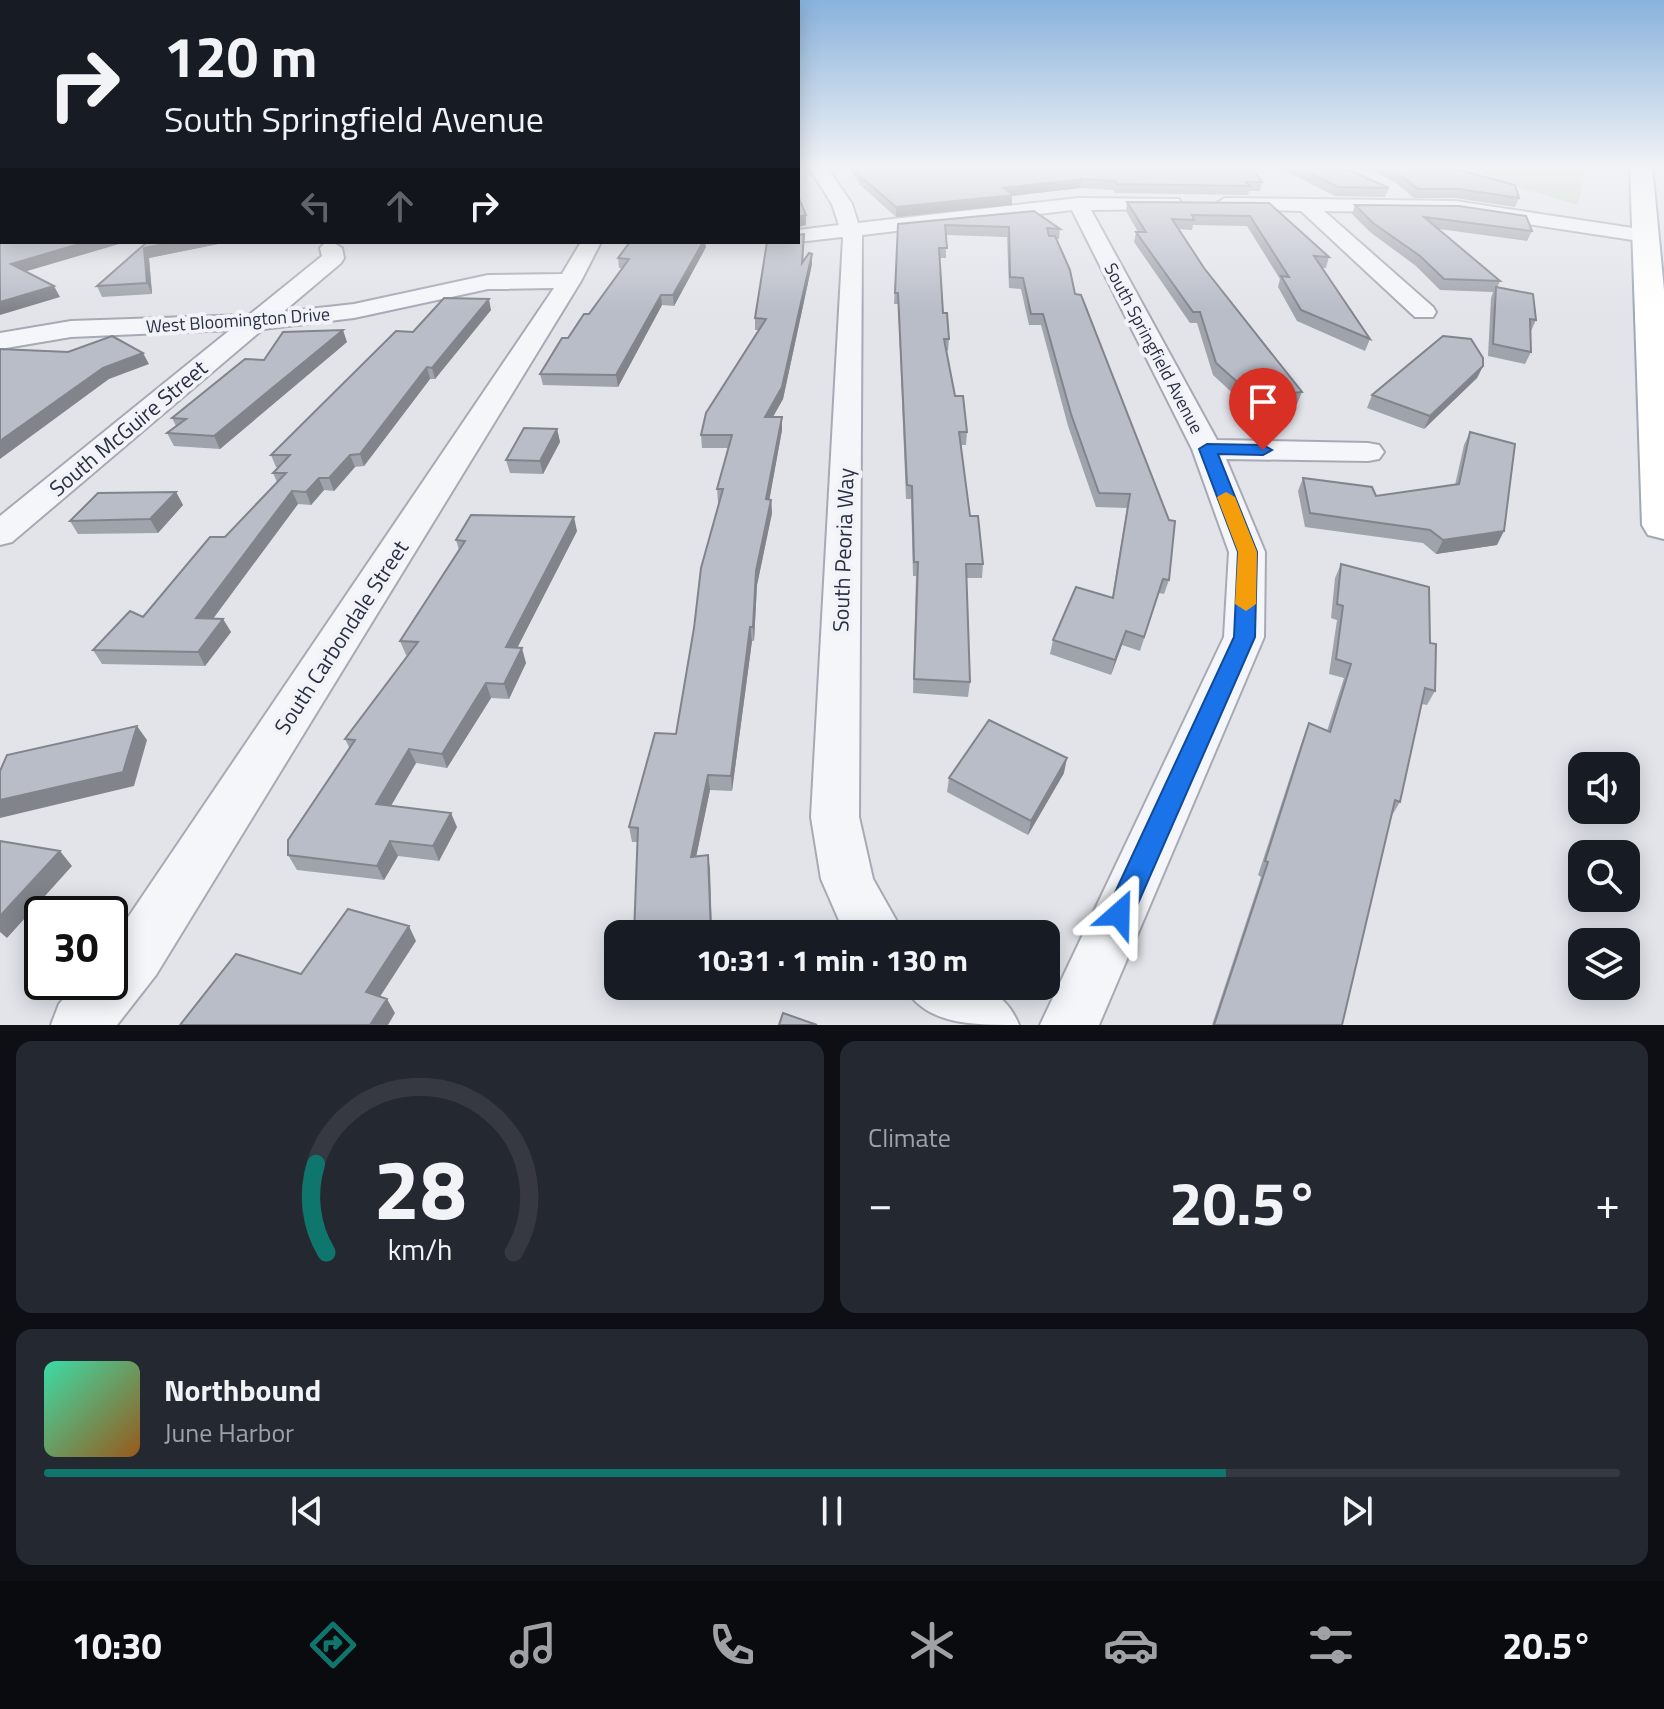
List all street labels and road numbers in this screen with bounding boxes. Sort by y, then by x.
street label: South Springfield Avenue [1097,258,1211,438]
street label: West Bloomington Drive [145,300,331,340]
street label: South McGuire Street [41,351,215,505]
street label: South Peoria Way [823,467,863,633]
street label: South Carbondale Street [265,533,417,741]

